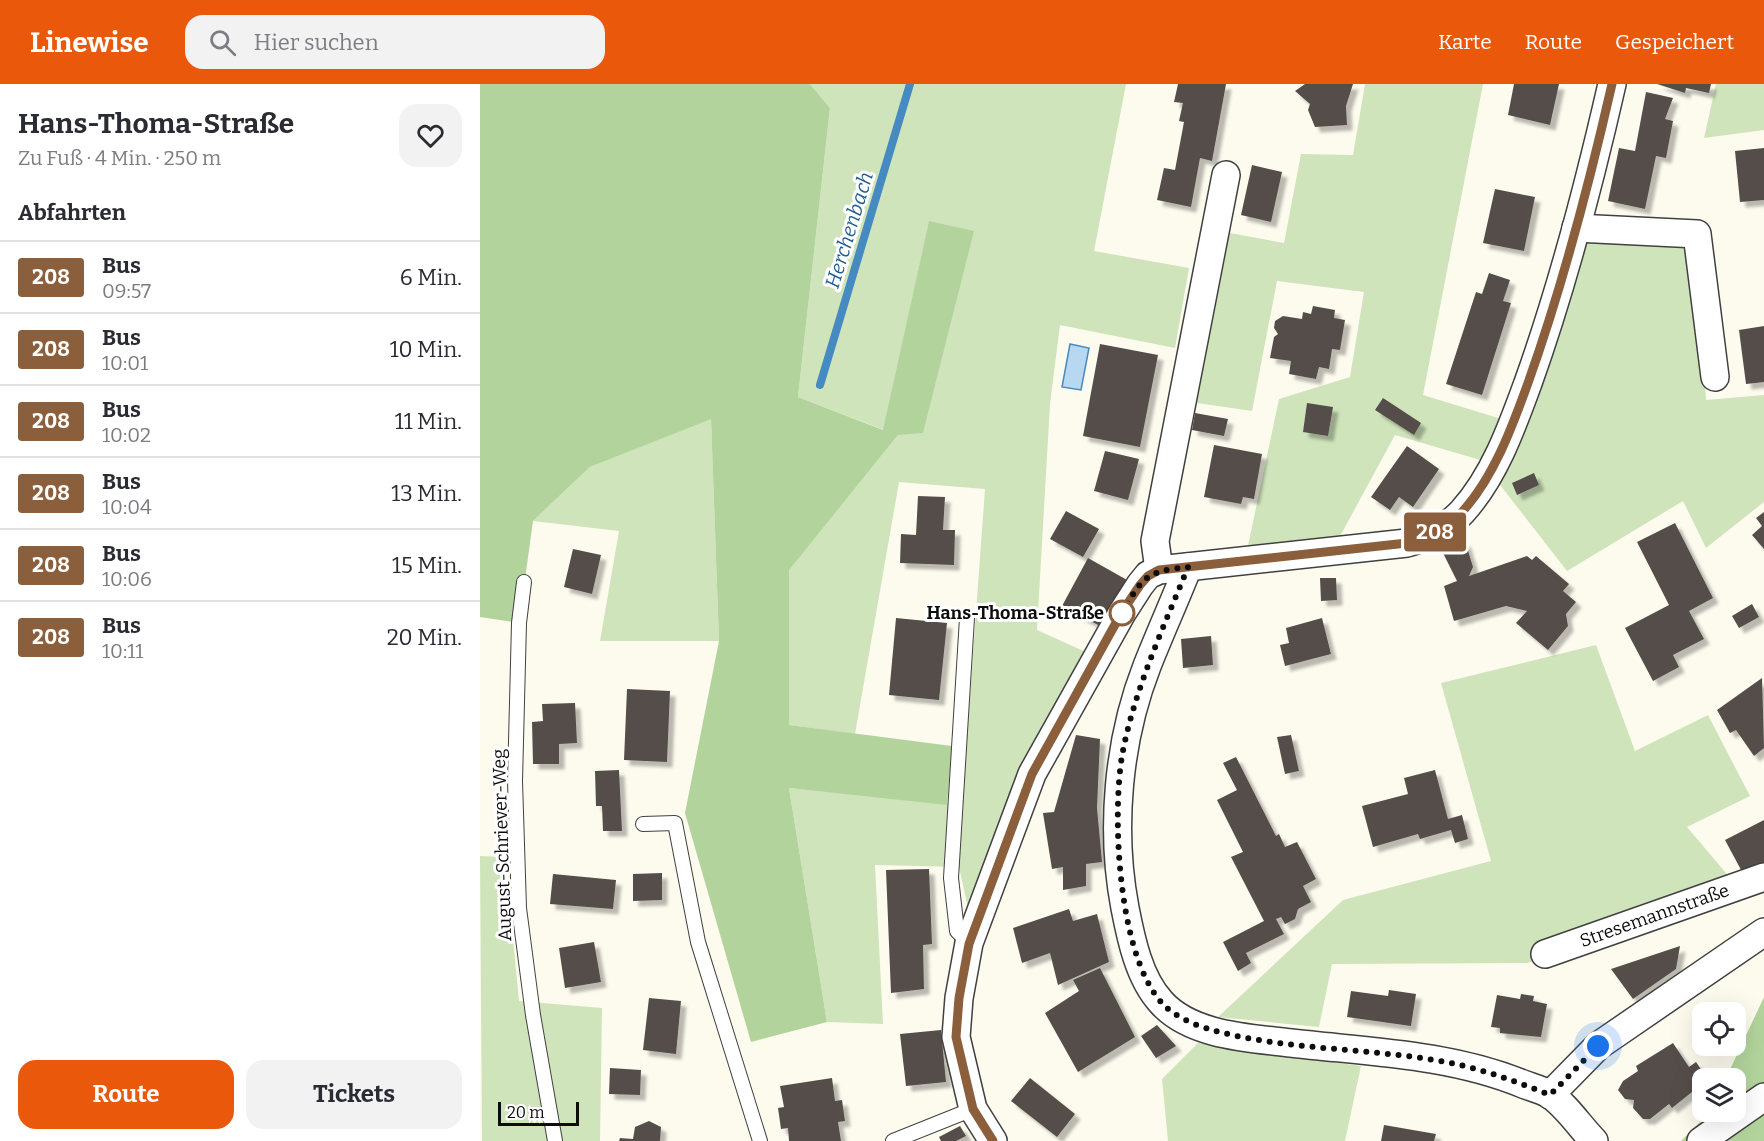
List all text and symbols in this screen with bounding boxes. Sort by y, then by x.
search box [185,15,605,69]
text: Linewise [30,26,149,59]
icon: search [206,26,239,59]
text: Hier suchen [254,29,379,56]
text: Karte [1438,29,1492,55]
text: Route [1525,29,1582,55]
text: Gespeichert [1615,29,1734,55]
button: heart [399,104,462,167]
text: Hans-Thoma-Straße [18,107,294,140]
text: Zu Fuß · 4 Min. · 250 m [18,146,221,170]
water label: Herchenbach [820,169,878,291]
text: Abfahrten [18,199,126,226]
text: Bus [102,252,141,279]
text: 208 [32,264,70,290]
text: 6 Min. [400,264,462,291]
text: 09:57 [102,279,151,303]
text: Bus [102,324,141,351]
text: 208 [32,336,70,362]
text: 10 Min. [390,336,462,363]
text: 10:01 [102,351,148,375]
text: Bus [102,396,141,423]
text: 208 [32,408,70,434]
text: 11 Min. [395,408,462,435]
text: 10:02 [102,423,151,447]
text: Bus [102,468,141,495]
text: 208 [32,480,70,506]
text: 13 Min. [391,480,462,507]
text: 10:04 [102,495,152,519]
line badge: 208 [1400,512,1470,552]
text: 208 [1416,519,1454,545]
text: Bus [102,540,141,567]
text: 208 [32,552,70,578]
text: 15 Min. [392,552,462,579]
text: 10:06 [102,567,152,591]
marker: Hans-Thoma-Straße [1109,600,1135,626]
place label: Hans-Thoma-Straße [927,602,1104,624]
text: Bus [102,612,141,639]
text: 208 [32,624,70,650]
text: 20 Min. [387,624,462,651]
text: 10:11 [102,639,143,663]
street label: August-Schriever-Weg [488,749,516,941]
street label: Stresemannstraße [1577,879,1732,952]
map controls [1692,1002,1746,1122]
button: locate [1692,1002,1746,1056]
your location [1583,1031,1613,1061]
button: Route [18,1060,234,1129]
button: Tickets [246,1060,462,1129]
button: layers [1692,1068,1746,1122]
scale bar [498,1099,579,1126]
text: 20 m [507,1103,544,1122]

